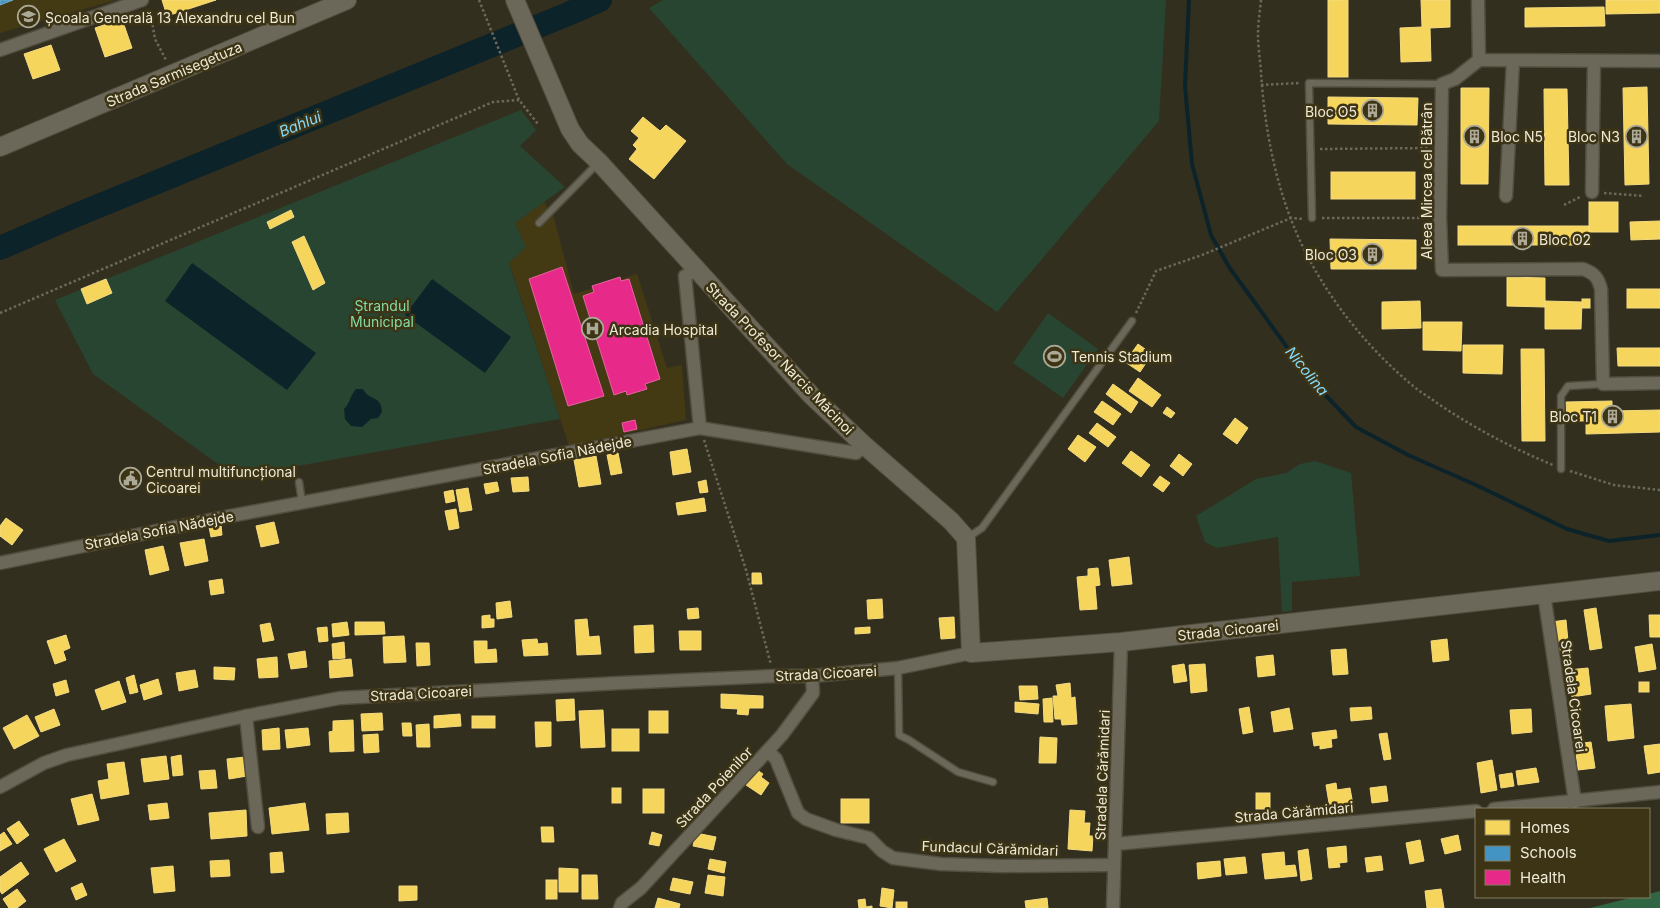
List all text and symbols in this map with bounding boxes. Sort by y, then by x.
school or university icon: Școala Generală 13 Alexandru cel Bun [17,5,41,29]
place label: Școala Generală 13 Alexandru cel Bun [45,9,295,27]
street label: Strada Sarmisegetuza [104,38,244,110]
building icon: Bloc O5 [1361,99,1385,123]
place label: Bloc O5 [1305,103,1357,120]
street label: Aleea Mircea cel Bătrân [1418,103,1435,259]
water label: Bahlui [276,107,324,141]
building icon: Bloc N5 [1463,124,1487,148]
building icon: Bloc N3 [1624,124,1648,148]
place label: Bloc N5 [1491,128,1543,145]
place label: Bloc N3 [1568,128,1620,145]
building icon: Bloc O2 [1511,227,1535,251]
place label: Bloc O2 [1539,231,1591,248]
building icon: Bloc O3 [1361,242,1385,266]
place label: Bloc O3 [1305,246,1357,263]
street label: Strada Profesor Narcis Măcinoi [703,278,857,438]
park label: Ștrandul Municipal [350,297,414,330]
hospital icon: Arcadia Hospital [581,317,605,341]
place label: Arcadia Hospital [609,321,718,338]
water label: Nicolina [1281,343,1333,399]
sports icon: Tennis Stadium [1043,344,1067,368]
place label: Tennis Stadium [1071,348,1172,365]
building icon: Bloc T1 [1601,404,1625,428]
place label: Bloc T1 [1549,408,1597,425]
street label: Stradela Sofia Nădejde [481,432,633,478]
place label: Centrul multifuncțional Cicoarei [146,463,296,496]
public building icon: Centrul multifuncțional Cicoarei [118,467,142,491]
street label: Stradela Sofia Nădejde [83,507,235,553]
street label: Strada Cicoarei [1177,616,1279,644]
street label: Stradela Cicoarei [1558,639,1590,753]
street label: Strada Cicoarei [775,662,877,684]
street label: Strada Cicoarei [370,682,472,704]
street label: Stradela Cărămidari [1091,709,1113,841]
street label: Strada Poienilor [672,743,756,831]
street label: Strada Cărămidari [1234,798,1354,826]
legend [1475,808,1650,898]
text: Homes [1520,818,1570,837]
street label: Fundacul Cărămidari [921,837,1059,859]
text: Schools [1520,843,1577,862]
text: Health [1520,868,1566,887]

